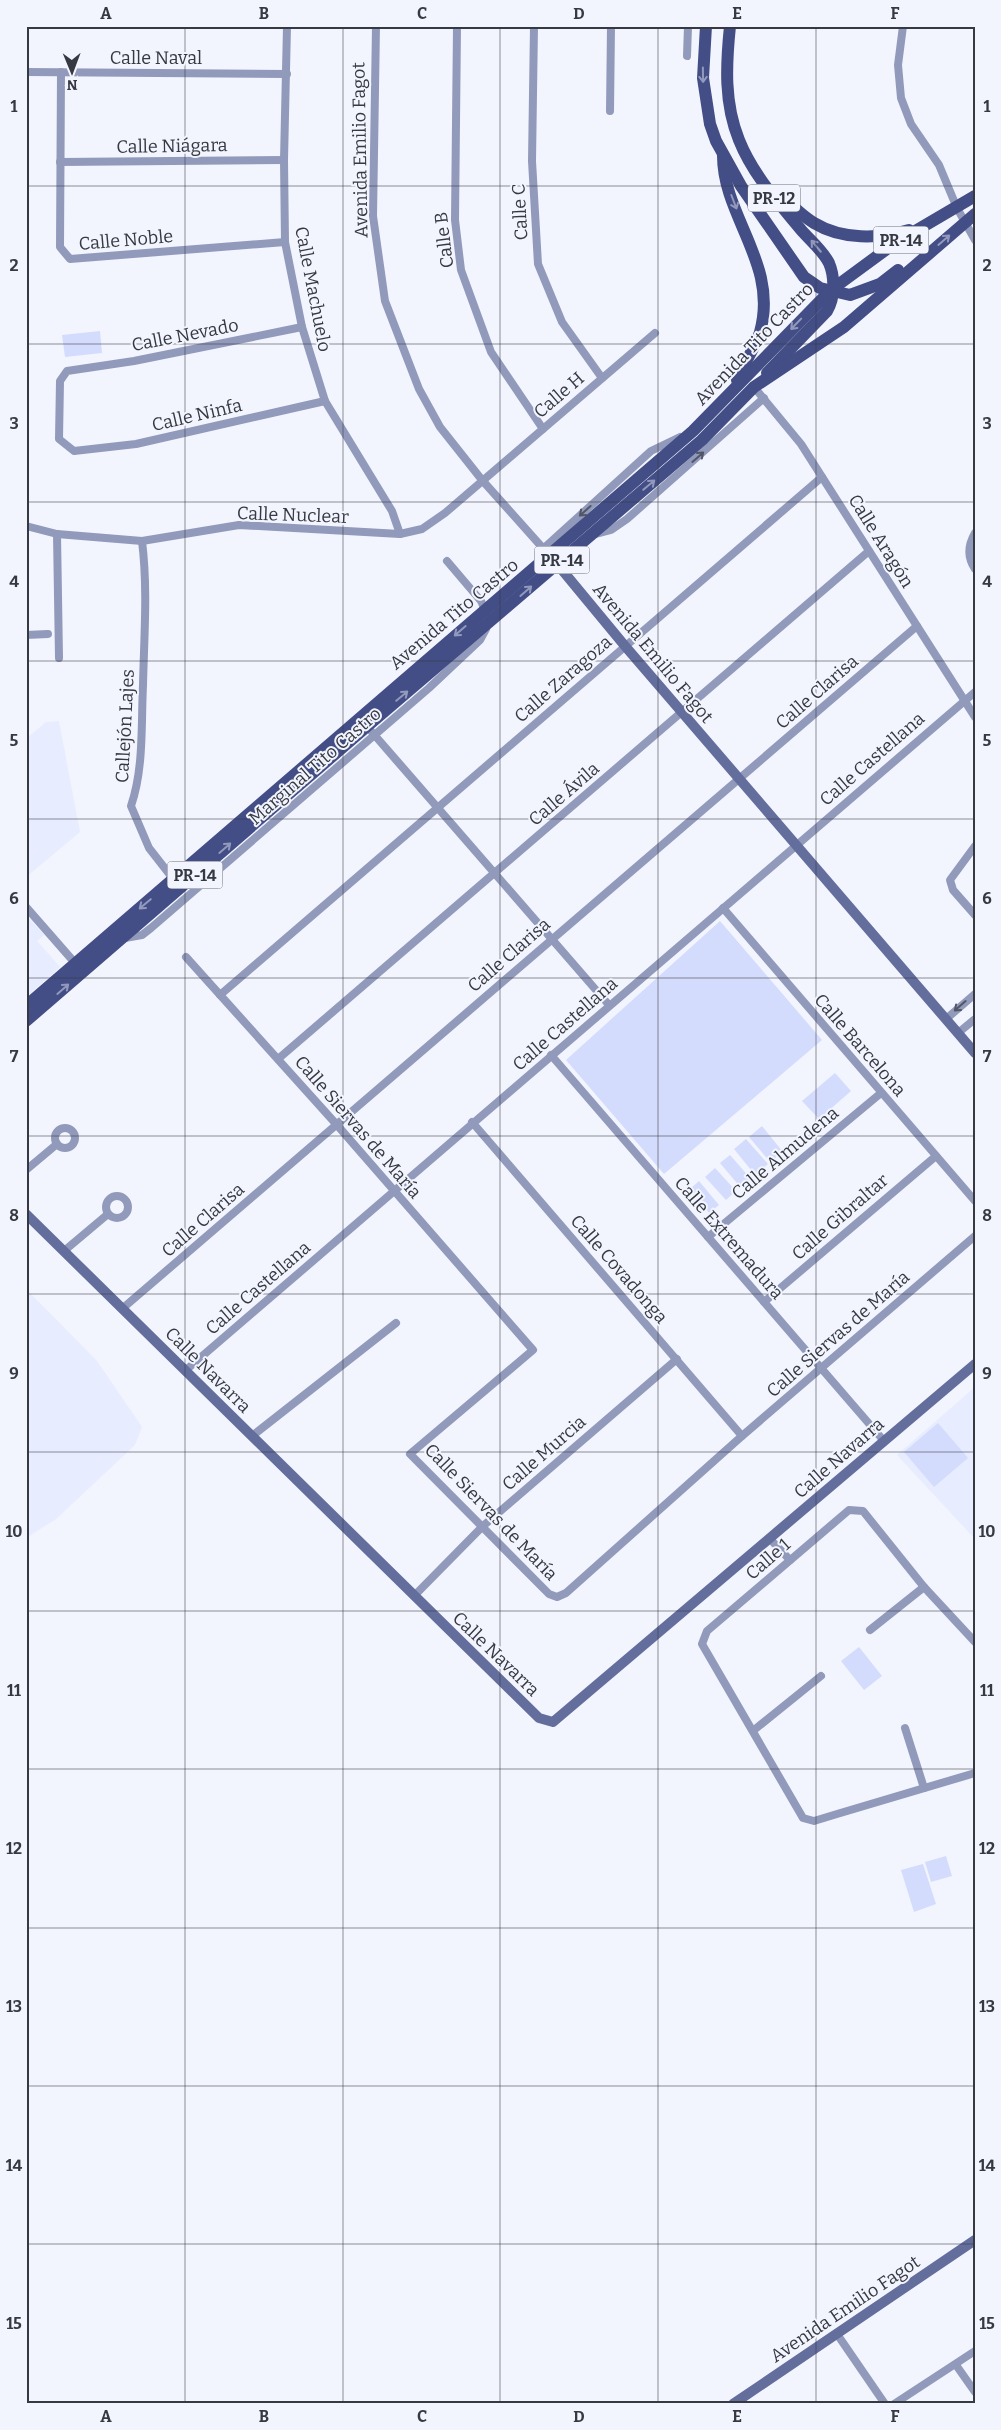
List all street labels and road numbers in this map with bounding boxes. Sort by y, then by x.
street label: Calle Naval [110,47,202,69]
street label: Avenida Emilio Fagot [347,62,373,238]
street label: Calle Niágara [116,134,228,158]
street label: Calle C [508,183,532,241]
road number: PR-12 [748,184,800,212]
street label: Calle B [430,211,458,269]
street label: Calle Noble [78,225,174,255]
street label: Calle Machuelo [290,225,336,353]
road number: PR-14 [874,226,928,254]
street label: Avenida Tito Castro [690,278,818,410]
street label: Calle Nevado [130,314,240,356]
street label: Calle H [529,367,589,423]
street label: Calle Ninfa [150,394,244,436]
street label: Calle Aragón [844,490,919,592]
street label: Calle Nuclear [237,502,349,528]
road number: PR-14 [534,546,590,574]
street label: Avenida Tito Castro [385,554,523,674]
street label: Avenida Emilio Fagot [588,579,718,728]
street label: Calle Zaragoza [510,631,616,727]
street label: Calle Clarisa [771,650,863,734]
street label: Callejón Lajes [111,668,139,784]
street label: Marginal Tito Castro [244,703,386,829]
street label: Calle Castellana [815,707,929,811]
street label: Calle Ávila [524,757,604,831]
road number: PR-14 [168,862,222,888]
street label: Calle Clarisa [463,913,555,997]
street label: Calle Castellana [508,972,622,1076]
street label: Calle Barcelona [809,989,911,1101]
street label: Calle Siervas de María [290,1051,426,1203]
street label: Calle Almudena [727,1102,843,1204]
street label: Calle Gibraltar [787,1169,893,1265]
street label: Calle Extremadura [670,1172,788,1304]
street label: Calle Clarisa [157,1178,249,1262]
street label: Calle Covadonga [566,1210,672,1328]
street label: Calle Castellana [201,1236,315,1340]
street label: Calle Siervas de María [762,1266,914,1402]
street label: Calle Navarra [161,1323,256,1418]
street label: Calle Murcia [498,1411,590,1495]
street label: Calle Navarra [789,1413,889,1503]
street label: Calle Siervas de María [420,1439,562,1585]
street label: Calle 1 [741,1533,795,1584]
street label: Calle Navarra [448,1607,544,1701]
street label: Avenida Emilio Fagot [766,2250,924,2367]

